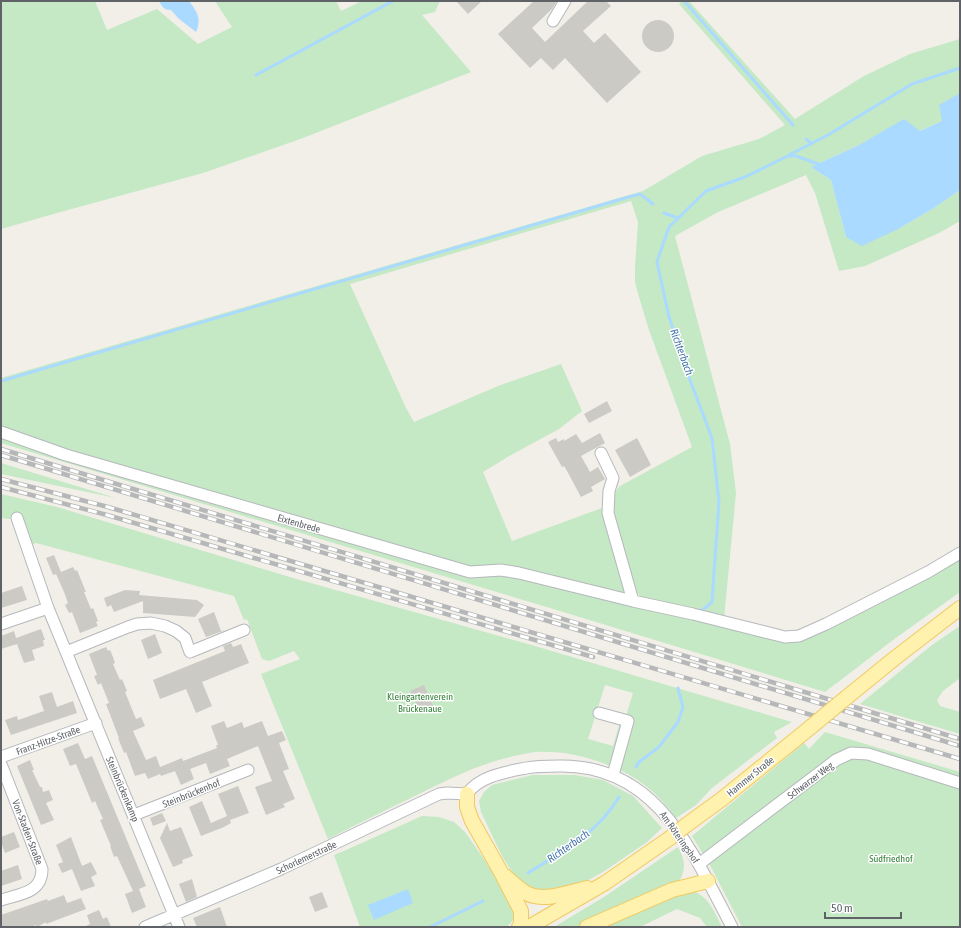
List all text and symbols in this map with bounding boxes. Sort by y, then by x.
water label: Richterbach [668,327,696,377]
street label: Eixtenbrede [276,512,322,535]
park label: Kleingartenverein Brückenaue [387,691,453,714]
street label: Franz-Hitze-Straße [15,724,82,757]
street label: Hammer Straße [725,754,776,799]
street label: Steinbrückenkamp [104,755,141,824]
street label: Schwarzer Weg [785,759,836,801]
street label: Steinbrückenhof [161,777,222,810]
street label: Von-Staden-Straße [10,798,45,867]
street label: Am Röteringshof [658,809,702,866]
water label: Richterbach [545,827,592,865]
street label: Schorlemerstraße [274,838,339,876]
park label: Südfriedhof [869,853,913,864]
scale bar [825,894,901,920]
text: 50 m [831,901,853,915]

